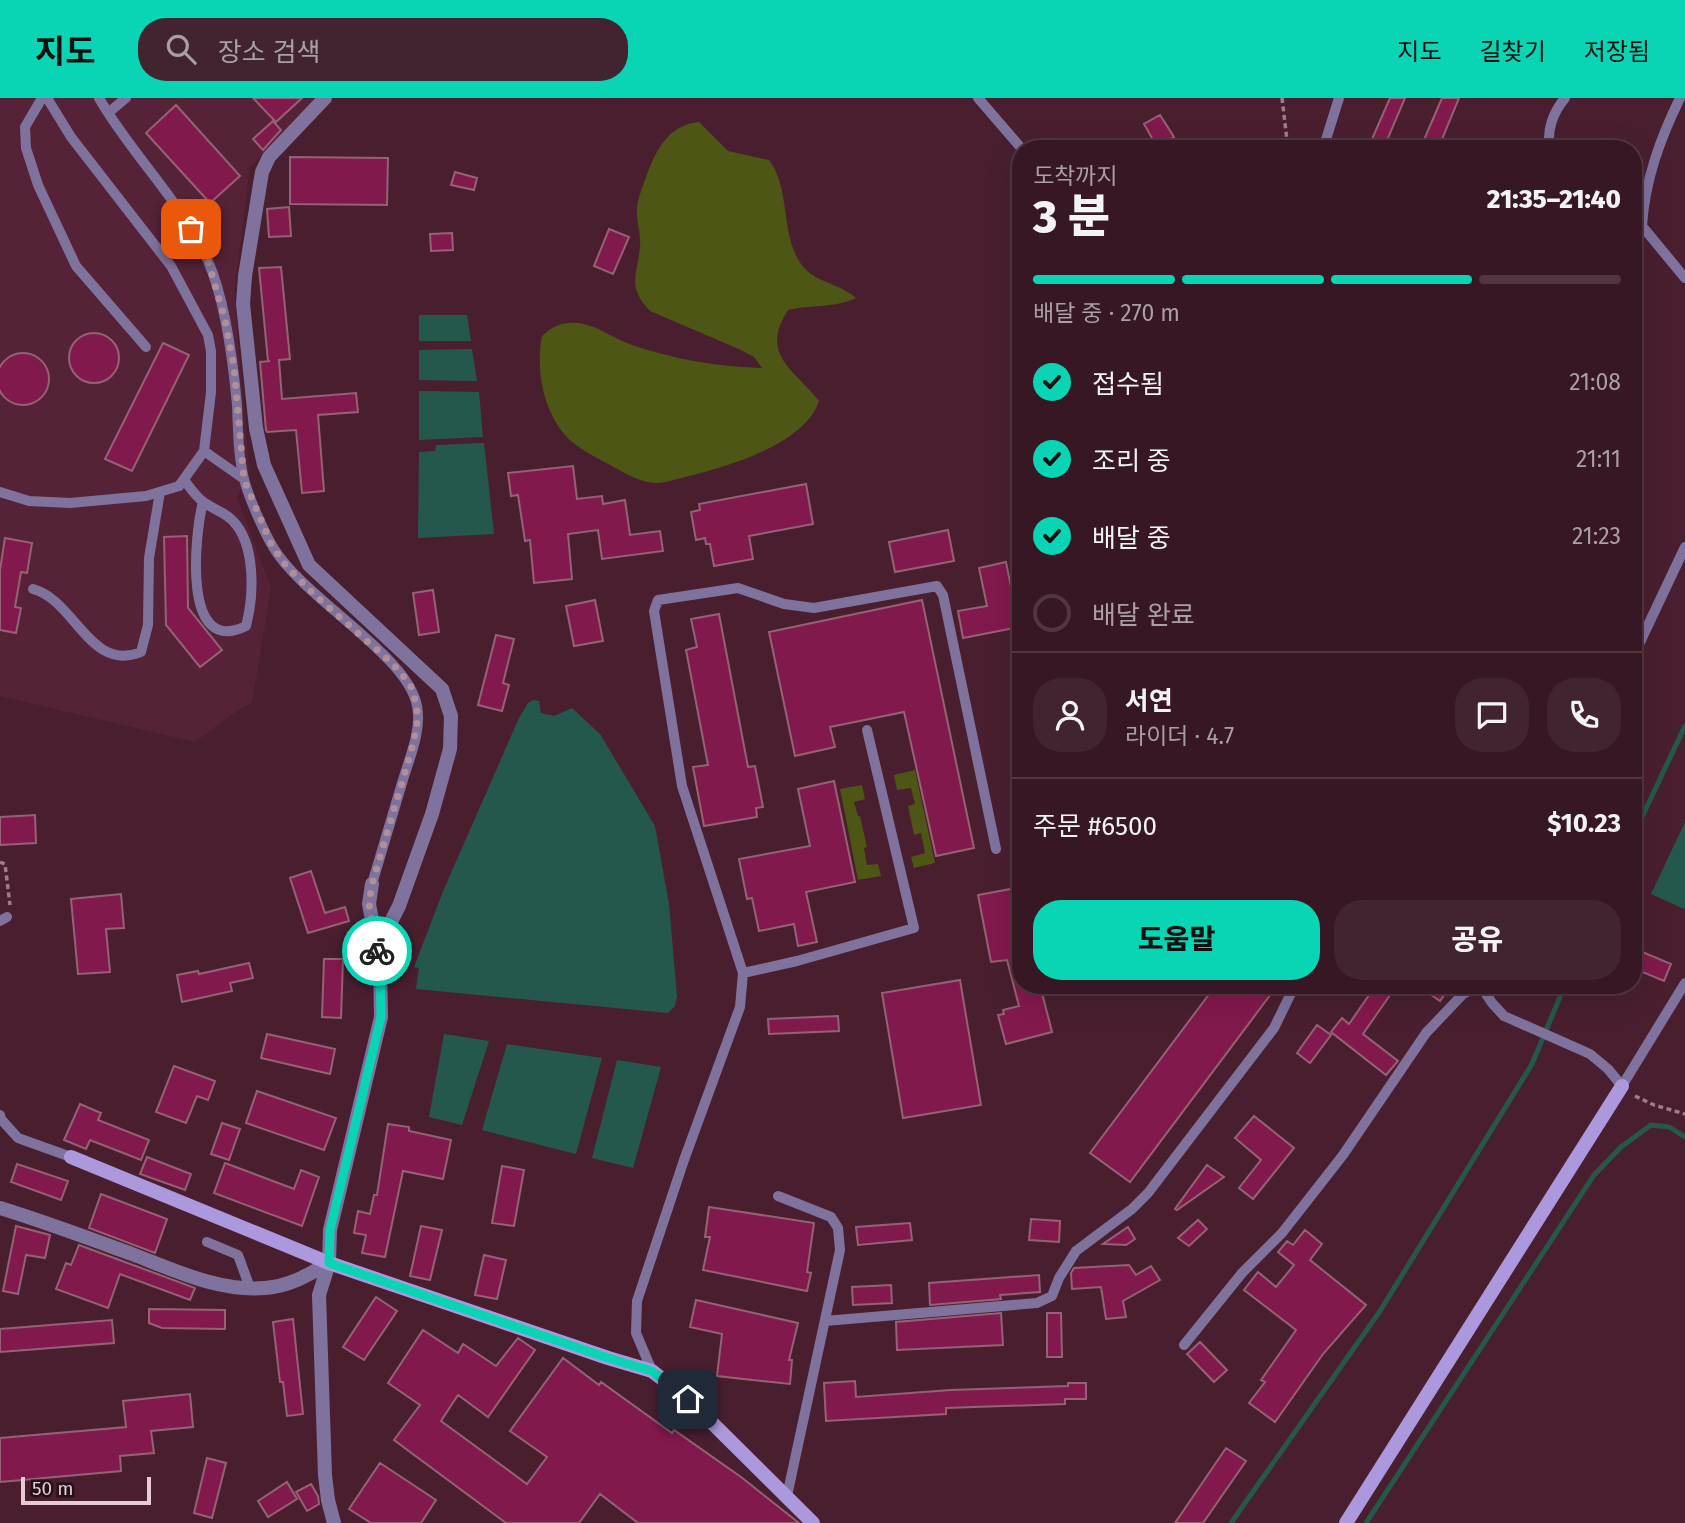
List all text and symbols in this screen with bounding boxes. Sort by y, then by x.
search box [138,18,628,81]
icon: search [162,30,200,68]
text: 지도 [35,32,96,72]
text: 장소 검색 [218,37,320,68]
text: 지도 [1397,38,1442,66]
text: 길찾기 [1480,38,1546,66]
text: 저장됨 [1584,38,1650,66]
text: 도착까지 [1033,162,1118,190]
text: 21:35–21:40 [1487,184,1621,215]
text: 3 분 [1033,189,1110,244]
pin [161,199,221,259]
icon: bag [172,210,210,248]
text: 배달 중 · 270 m [1033,299,1180,327]
icon: check [1033,363,1071,401]
text: 21:08 [1569,368,1621,396]
text: 접수됨 [1092,369,1164,400]
icon: check [1033,440,1071,478]
text: 21:11 [1576,445,1621,473]
text: 조리 중 [1092,446,1171,477]
icon: check [1033,517,1071,555]
text: 21:23 [1572,522,1621,550]
text: 배달 중 [1092,523,1171,554]
text: 배달 완료 [1092,600,1195,631]
button: person [1033,678,1107,752]
button: chat [1455,678,1529,752]
button: phone [1547,678,1621,752]
text: 서연 [1125,686,1173,717]
text: 라이더 · 4.7 [1125,722,1234,750]
text: $10.23 [1547,808,1621,839]
text: 주문 #6500 [1033,811,1157,842]
button: 도움말 [1033,900,1320,980]
button: 공유 [1334,900,1621,980]
courier [342,916,412,986]
icon: bike [358,932,396,970]
pin [658,1369,718,1429]
icon: home [669,1380,707,1418]
scale bar [21,1474,150,1506]
text: 50 m [32,1477,73,1500]

